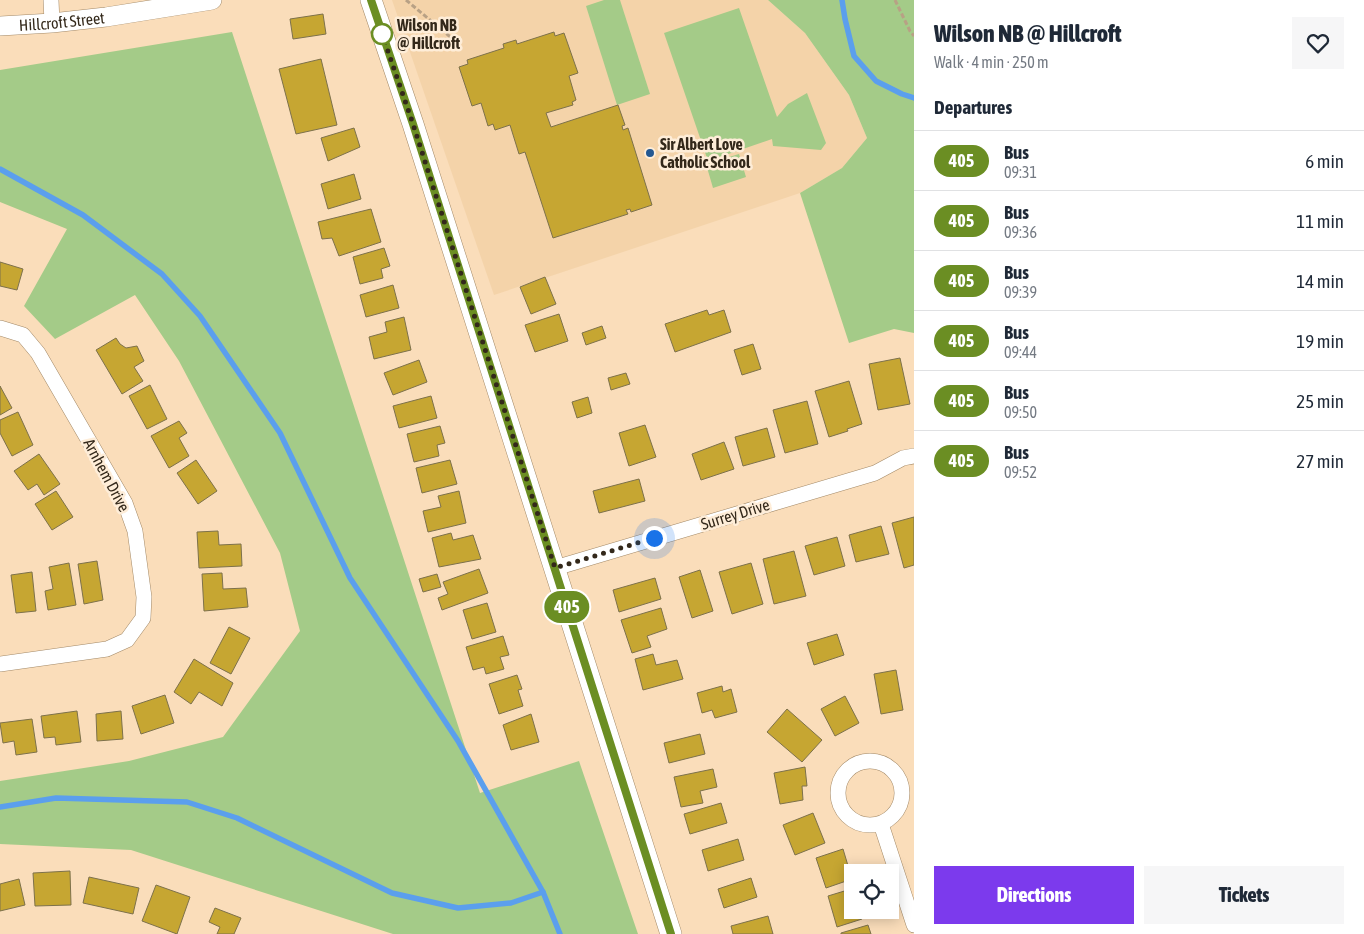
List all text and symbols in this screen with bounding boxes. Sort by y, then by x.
street label: Hillcroft Street [19,8,106,34]
place label: Wilson NB @ Hillcroft [396,16,461,52]
button: heart [1292,17,1344,69]
text: Wilson NB @ Hillcroft [934,20,1122,47]
marker: Wilson NB @ Hillcroft [371,23,393,45]
text: Walk · 4 min · 250 m [934,53,1048,71]
text: Departures [934,96,1012,118]
place label: Sir Albert Love Catholic School [660,135,751,171]
text: Bus [1004,141,1029,163]
marker: Sir Albert Love Catholic School [644,147,656,159]
text: 405 [949,150,974,171]
text: 6 min [1305,150,1344,172]
text: 09:31 [1004,163,1037,181]
text: Bus [1004,201,1029,223]
text: 405 [949,210,974,231]
text: 11 min [1296,210,1344,232]
text: 09:36 [1004,223,1037,241]
text: Bus [1004,261,1029,283]
text: 405 [949,270,974,291]
text: 14 min [1296,270,1344,292]
text: 09:39 [1004,283,1037,301]
text: Bus [1004,321,1029,343]
text: 405 [949,330,974,351]
text: 19 min [1296,330,1344,352]
text: 09:44 [1004,343,1037,361]
text: Bus [1004,381,1029,403]
text: 405 [949,390,974,411]
text: 25 min [1296,390,1344,412]
text: 09:50 [1004,403,1037,421]
street label: Arnhem Drive [80,435,134,515]
text: Bus [1004,441,1029,463]
text: 405 [949,450,974,471]
text: 27 min [1296,450,1344,472]
text: 09:52 [1004,463,1037,481]
street label: Surrey Drive [698,495,772,534]
your location [642,526,667,551]
line badge: 405 [538,591,596,623]
text: 405 [554,596,580,617]
map controls [844,864,899,919]
button: locate [844,864,899,919]
button: Directions [934,866,1134,924]
button: Tickets [1144,866,1344,924]

